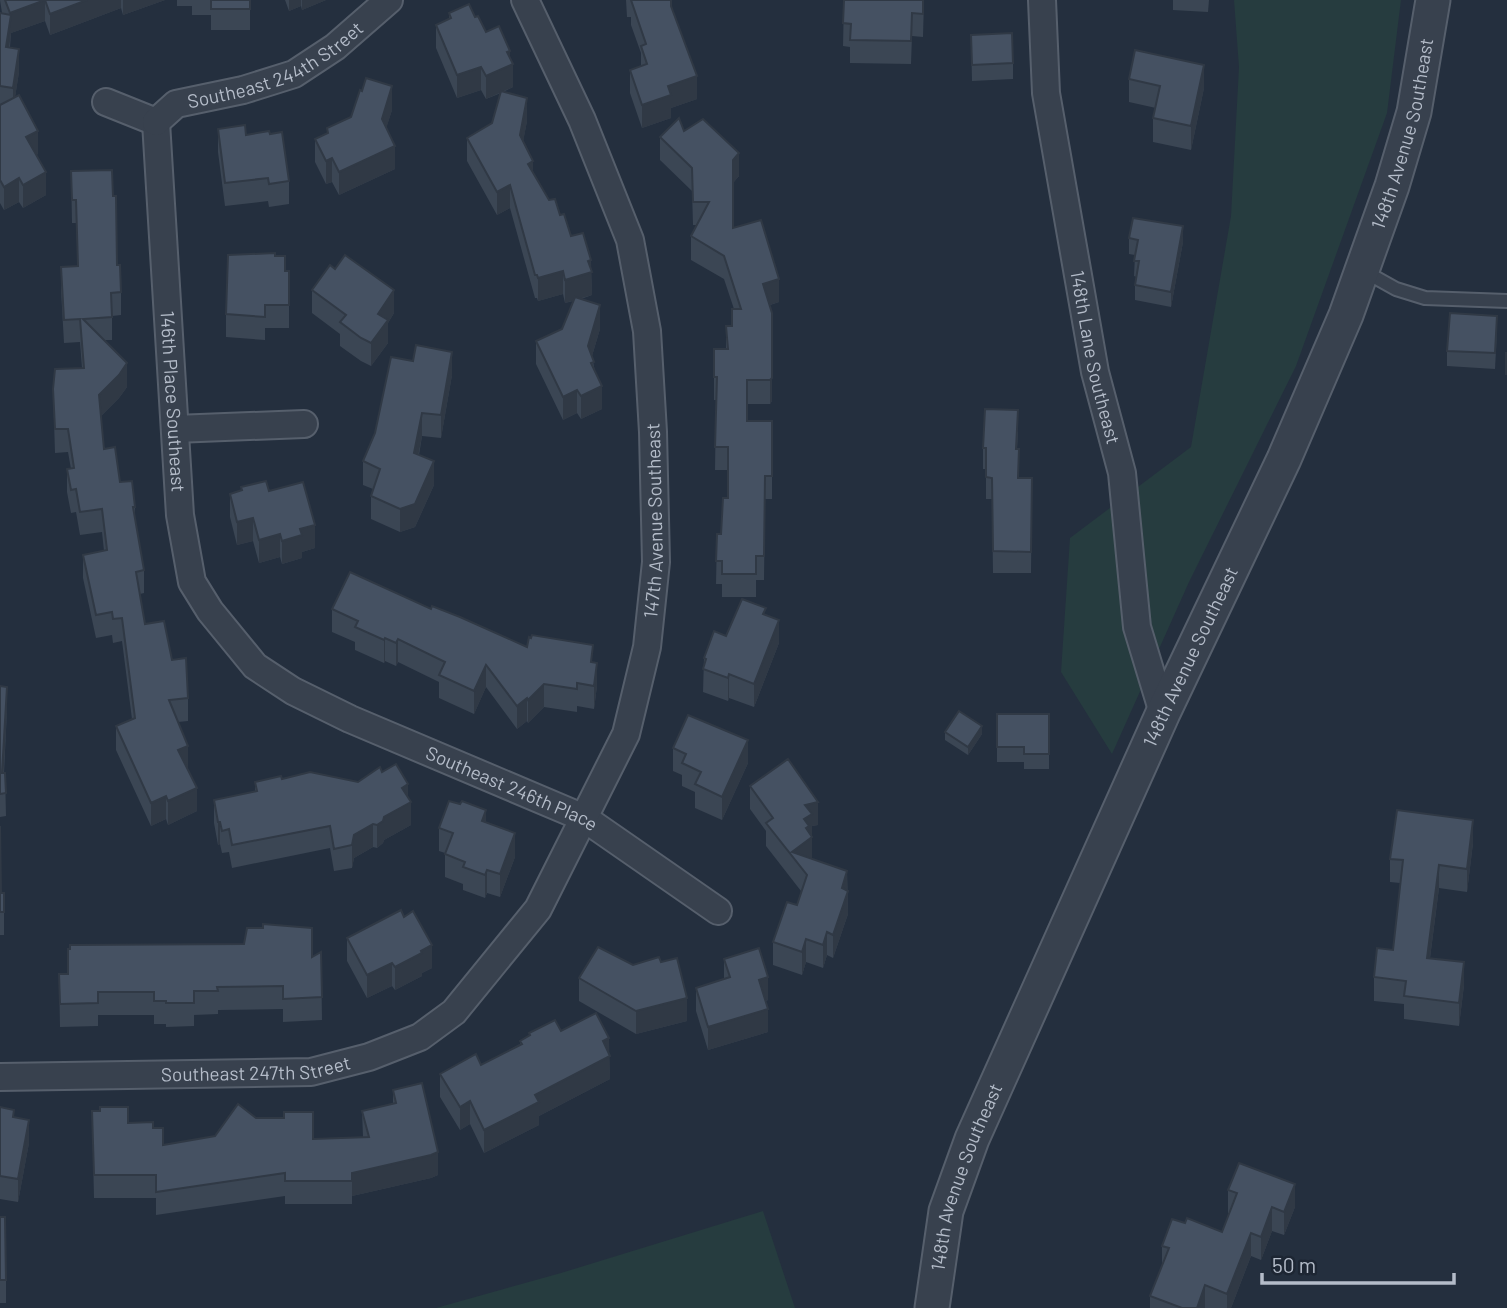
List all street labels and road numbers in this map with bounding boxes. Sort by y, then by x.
street label: Southeast 244th Street [185,16,367,112]
street label: 148th Avenue Southeast [1366,36,1437,232]
street label: 148th Lane Southeast [1066,269,1126,447]
street label: 146th Place Southeast [157,310,191,493]
street label: 147th Avenue Southeast [638,422,667,619]
street label: 148th Avenue Southeast [1137,563,1242,750]
street label: Southeast 246th Place [423,740,603,835]
street label: Southeast 247th Street [161,1050,353,1085]
street label: 148th Avenue Southeast [925,1079,1007,1272]

